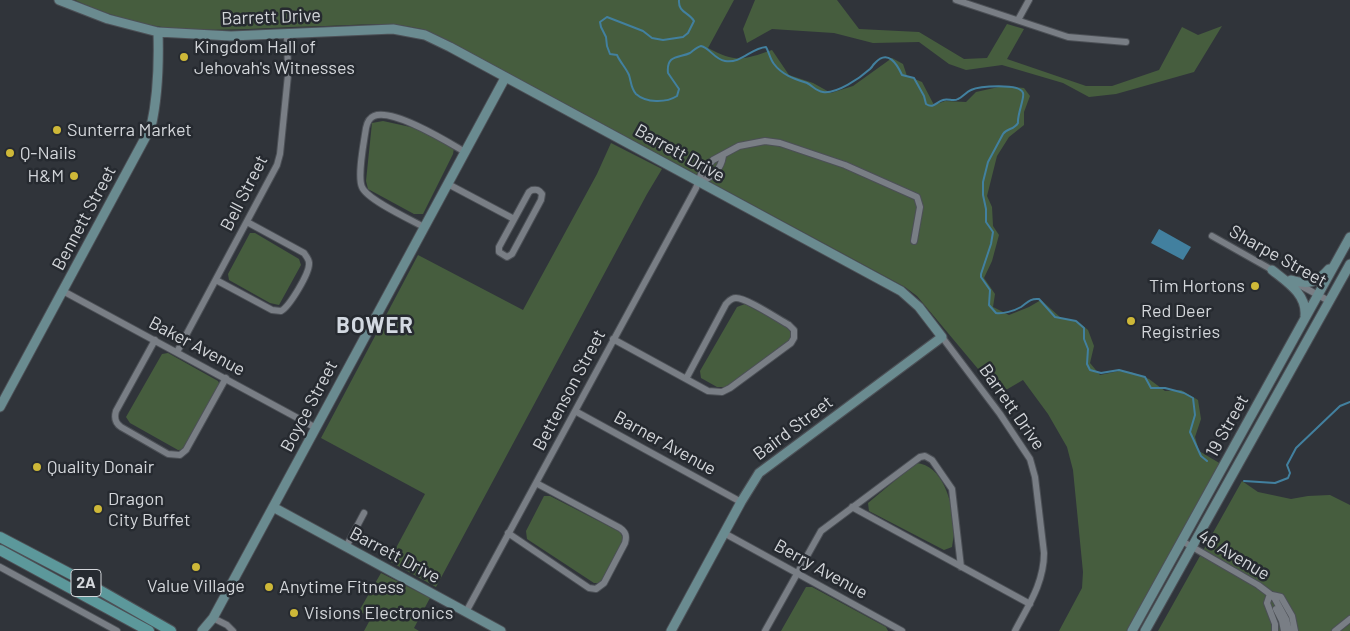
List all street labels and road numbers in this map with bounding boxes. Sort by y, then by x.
street label: Barrett Drive [221,4,321,30]
street label: Barrett Drive [631,119,729,187]
street label: Bell Street [216,152,272,234]
street label: Bennett Street [47,162,121,274]
street label: Sharpe Street [1225,220,1331,292]
street label: Baker Avenue [145,312,249,380]
street label: Bettenson Street [528,326,610,454]
street label: Boyce Street [276,357,342,455]
street label: Barrett Drive [975,360,1049,454]
street label: Baird Street [749,391,837,465]
street label: 19 Street [1201,391,1253,461]
street label: Barner Avenue [610,406,720,480]
street label: Barrett Drive [346,522,444,588]
street label: 46 Avenue [1194,525,1274,585]
street label: Berry Avenue [770,534,872,604]
road number: 2A [71,570,101,596]

